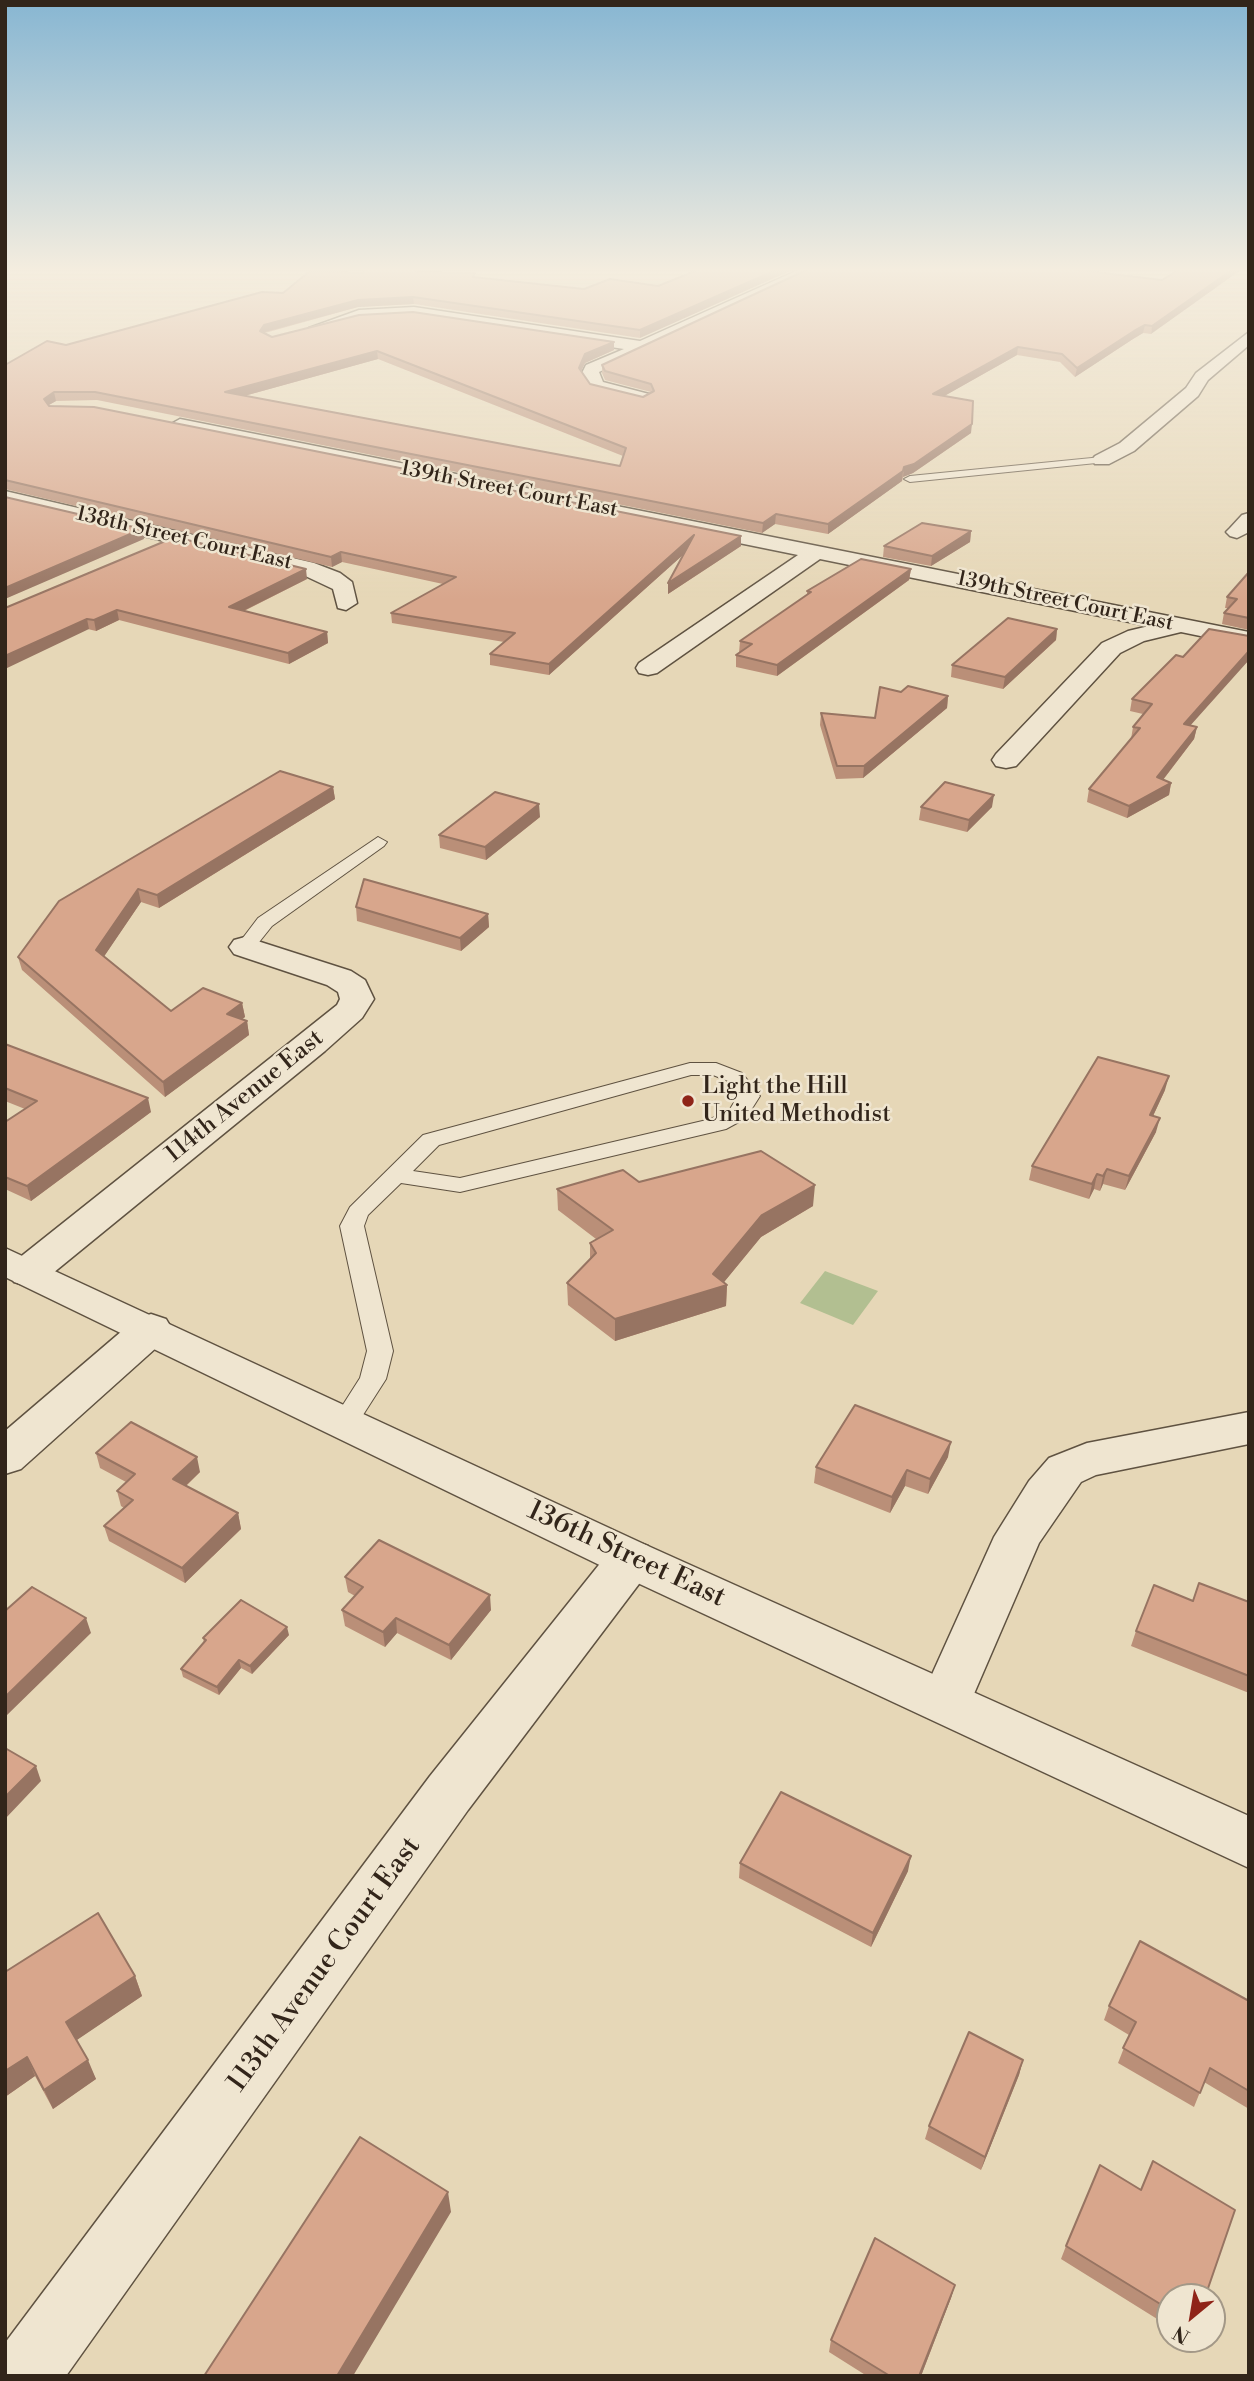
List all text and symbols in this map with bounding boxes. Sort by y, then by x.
street label: 139th Street Court East [398,457,620,523]
street label: 138th Street Court East [74,502,294,576]
street label: 139th Street Court East [954,567,1176,637]
street label: 114th Avenue East [160,1025,330,1169]
place label: Light the Hill United Methodist [702,1073,891,1129]
marker: Light the Hill United Methodist [680,1093,696,1109]
street label: 136th Street East [522,1494,730,1616]
street label: 113th Avenue Court East [221,1831,429,2099]
north arrow [1156,2283,1226,2353]
text: N [1169,2320,1194,2349]

